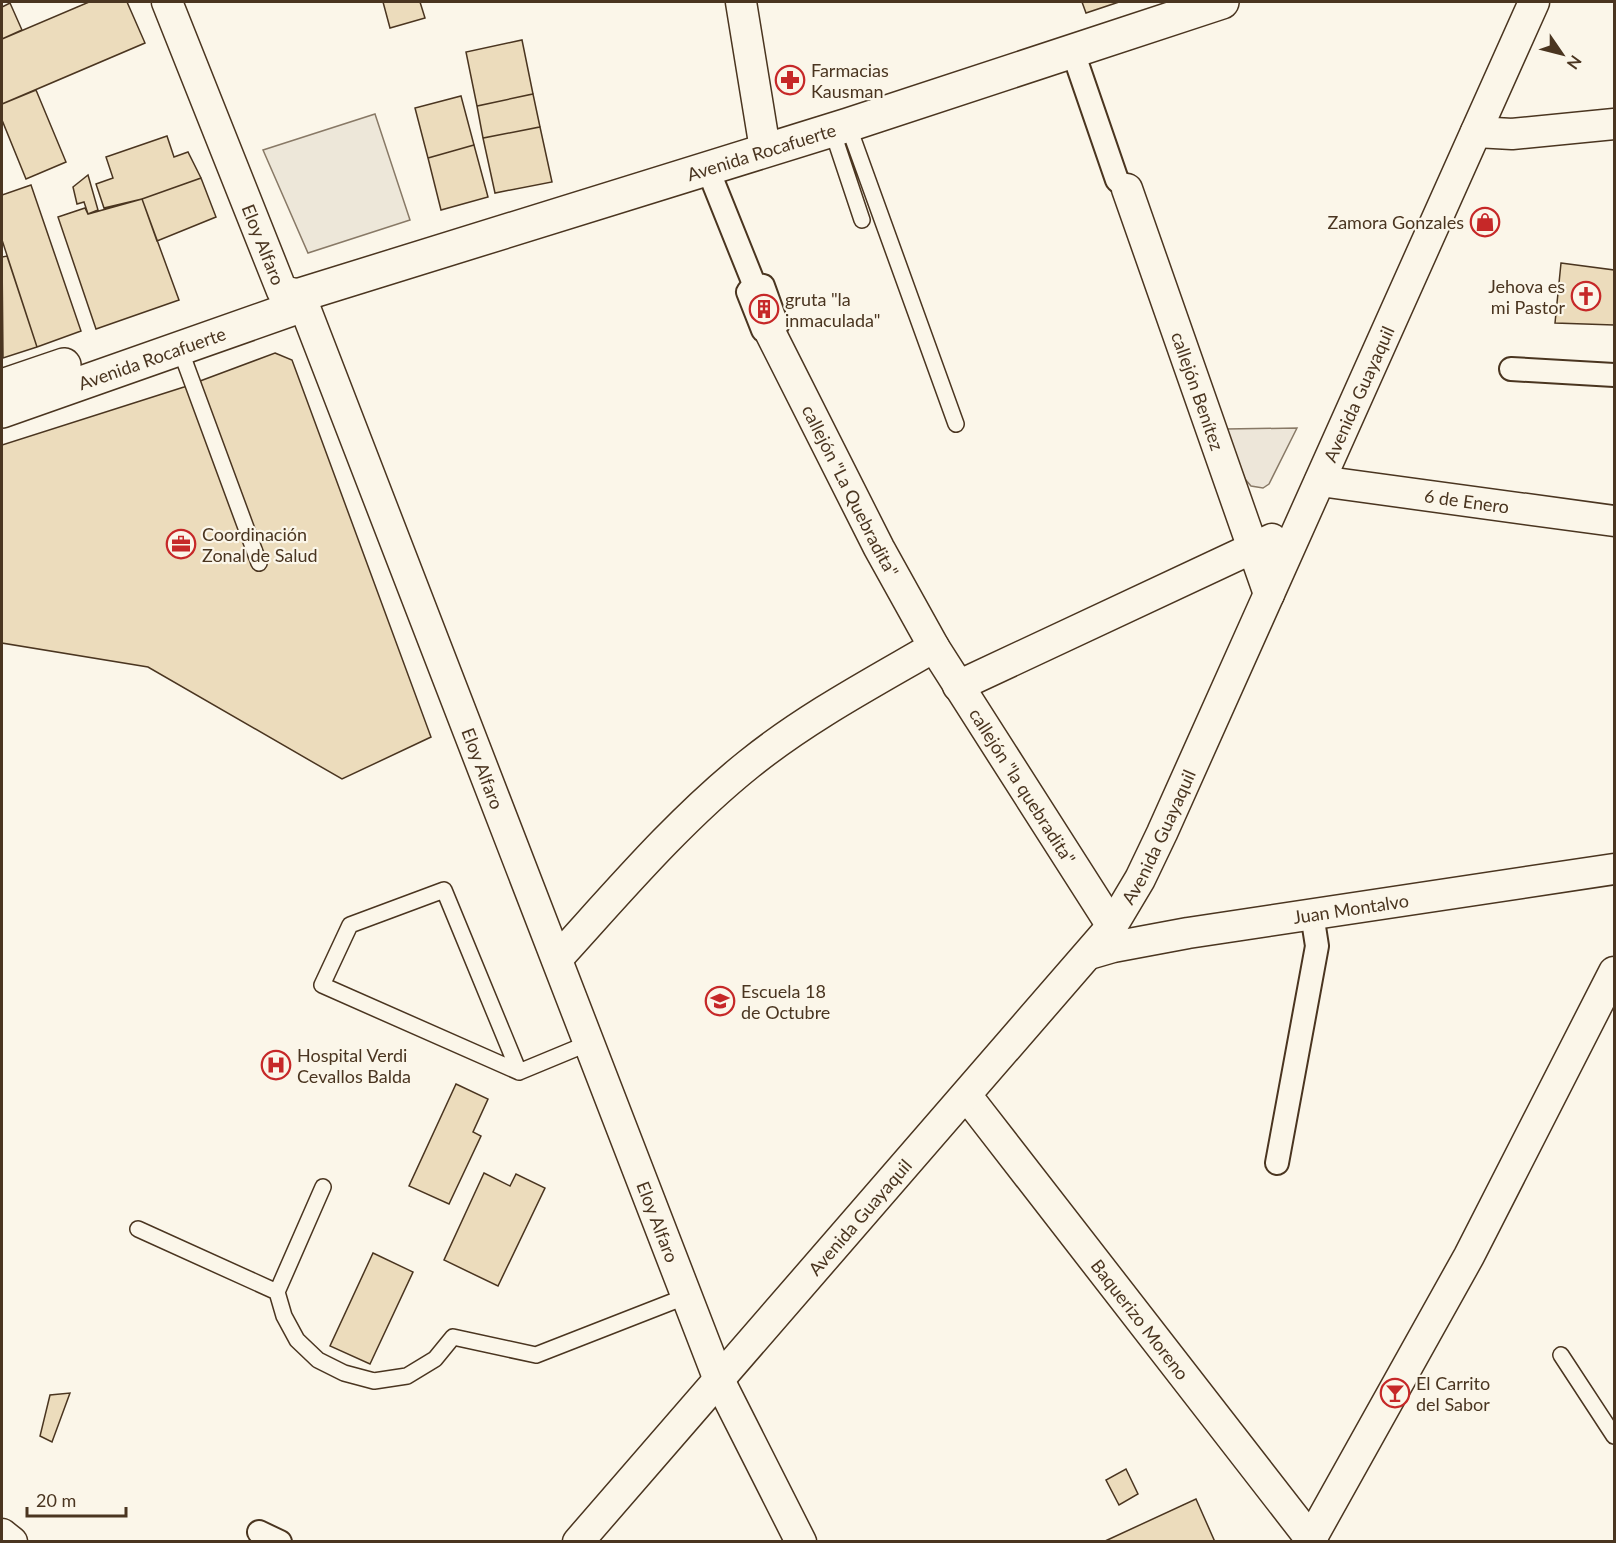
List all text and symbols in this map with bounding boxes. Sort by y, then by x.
north arrow [1532,24,1592,84]
text: N [1563,52,1586,73]
place label: Farmacias Kausman [811,59,889,102]
pharmacy icon: Farmacias Kausman [774,64,806,96]
street label: Avenida Rocafuerte [684,118,838,185]
street label: Eloy Alfaro [237,201,290,288]
shop icon: Zamora Gonzales [1469,206,1501,238]
place label: Zamora Gonzales [1327,211,1464,233]
place label: Jehova es mi Pastor [1488,275,1565,318]
church icon: Jehova es mi Pastor [1570,280,1602,312]
place label: gruta "la inmaculada" [785,288,880,331]
building icon: gruta "la inmaculada" [748,293,780,325]
street label: Avenida Rocafuerte [75,322,229,394]
street label: Avenida Guayaquil [1319,323,1399,465]
street label: callejón Benítez [1167,329,1229,453]
street label: callejón "La Quebradita" [798,401,904,580]
street label: 6 de Enero [1423,484,1510,518]
place label: Coordinación Zonal de Salud [202,523,318,566]
office icon: Coordinación Zonal de Salud [165,528,197,560]
street label: callejón "la quebradita" [965,704,1081,868]
street label: Eloy Alfaro [457,725,508,812]
street label: Avenida Guayaquil [1117,766,1200,908]
street label: Juan Montalvo [1292,889,1410,928]
place label: Escuela 18 de Octubre [741,980,830,1023]
school or university icon: Escuela 18 de Octubre [704,985,736,1017]
place label: Hospital Verdi Cevallos Balda [297,1044,411,1087]
hospital icon: Hospital Verdi Cevallos Balda [260,1049,292,1081]
street label: Avenida Guayaquil [803,1154,916,1280]
street label: Eloy Alfaro [632,1178,684,1266]
street label: Baquerizo Moreno [1087,1255,1194,1384]
place label: El Carrito del Sabor [1416,1372,1490,1415]
bar icon: El Carrito del Sabor [1379,1377,1411,1409]
scale bar [27,1480,126,1518]
text: 20 m [36,1489,76,1511]

